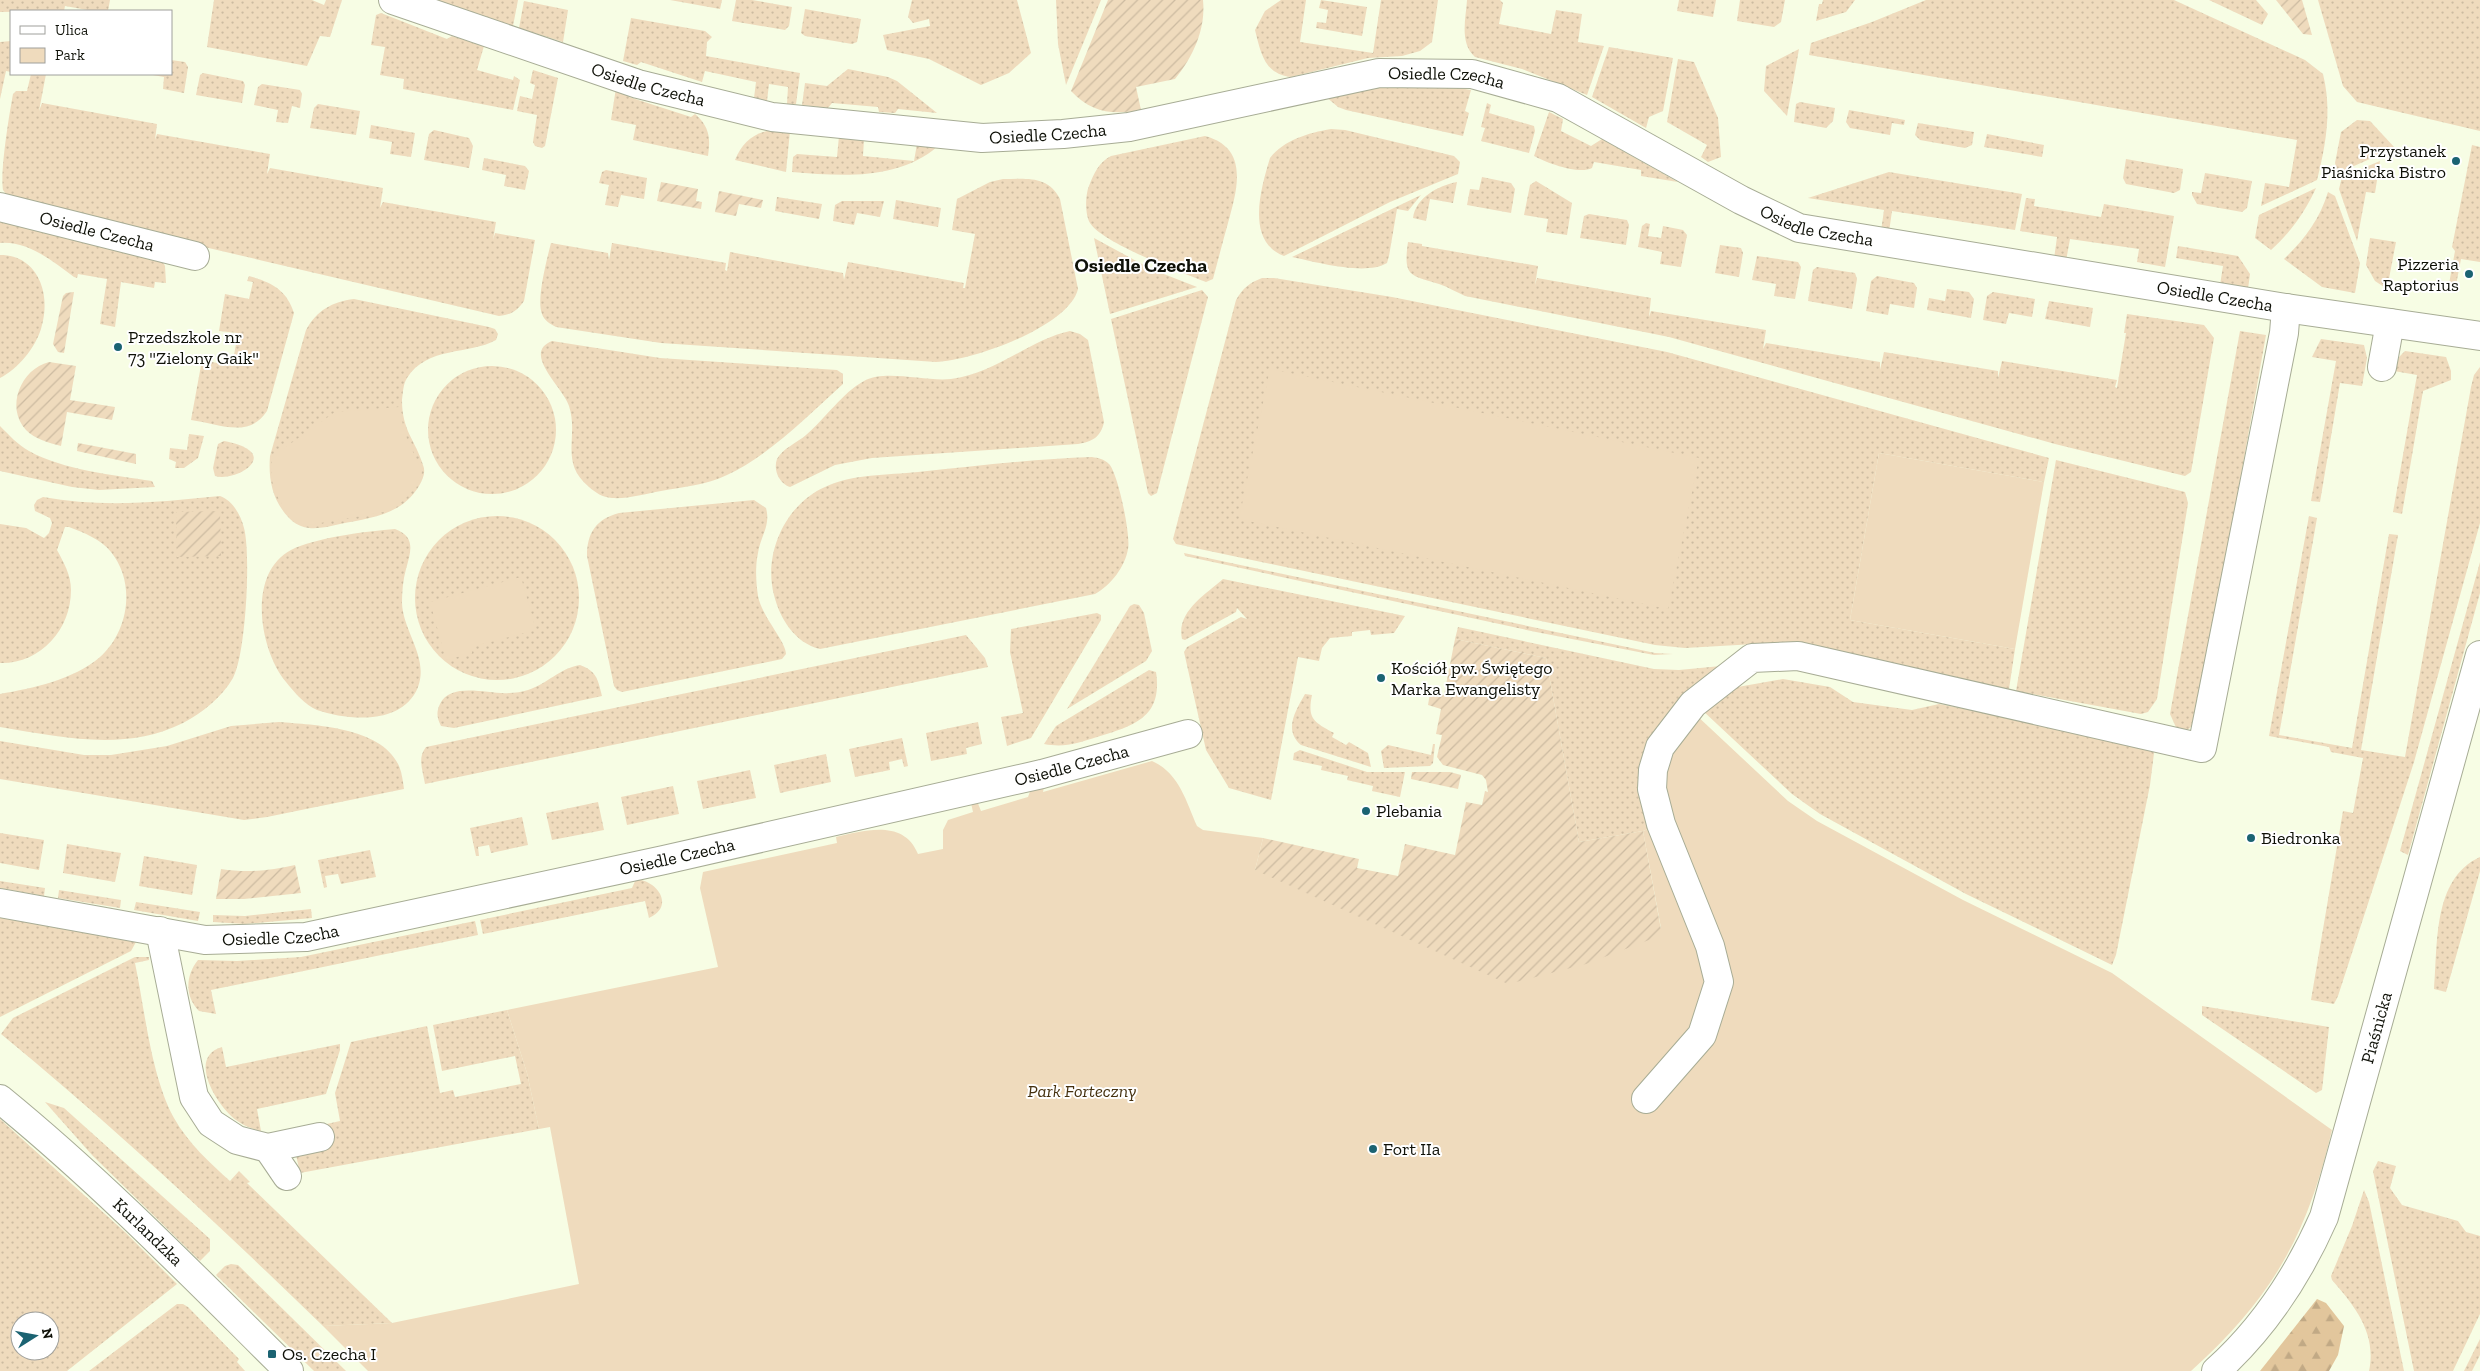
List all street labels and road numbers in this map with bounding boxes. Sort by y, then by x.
street label: Osiedle Czecha [588,58,708,111]
street label: Osiedle Czecha [1388,62,1507,94]
street label: Osiedle Czecha [989,118,1108,149]
street label: Osiedle Czecha [1756,200,1875,251]
street label: Osiedle Czecha [37,206,157,256]
street label: Osiedle Czecha [2155,276,2275,317]
street label: Osiedle Czecha [1012,740,1131,791]
street label: Osiedle Czecha [617,833,737,880]
street label: Osiedle Czecha [222,919,341,950]
street label: Piaśnicka [2356,989,2397,1066]
street label: Kurlandzka [108,1193,188,1271]

